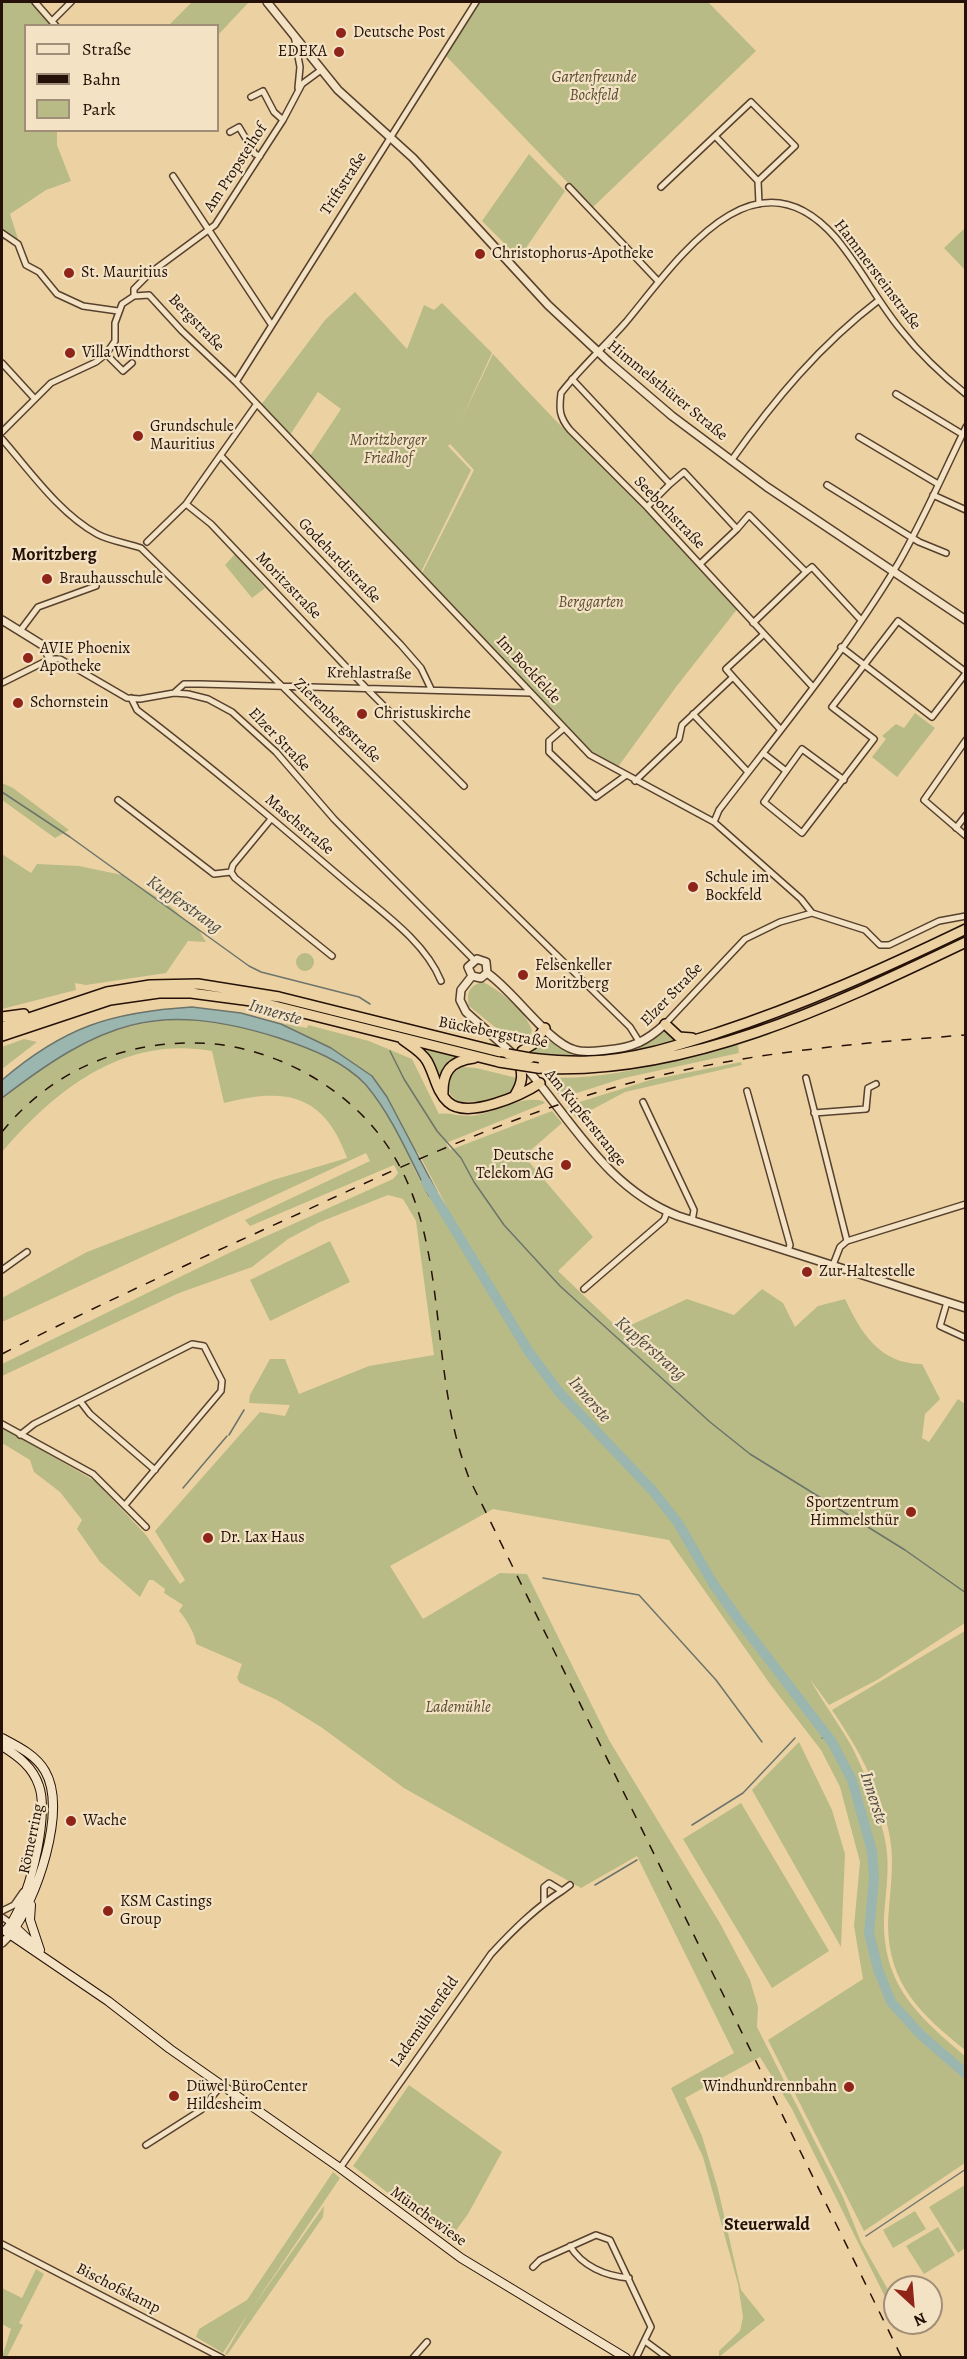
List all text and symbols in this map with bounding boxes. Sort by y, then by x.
place label: Deutsche Post [353,23,445,43]
legend [24,24,219,132]
marker: Deutsche Post [334,26,348,40]
text: Straße [82,37,131,61]
place label: EDEKA [278,42,327,62]
marker: EDEKA [332,45,346,59]
text: Bahn [82,67,121,91]
park label: Gartenfreunde Bockfeld [551,68,637,106]
text: Park [82,97,116,121]
street label: Am Propsteihof [200,120,272,216]
street label: Triftstraße [317,149,371,219]
street label: Hammersteinstraße [829,216,925,334]
place label: Christophorus-Apotheke [492,244,654,264]
marker: Christophorus-Apotheke [473,247,487,261]
place label: St. Mauritius [81,263,168,283]
marker: St. Mauritius [62,266,76,280]
street label: Bergstraße [164,290,228,356]
street label: Himmelsthürer Straße [603,337,731,445]
place label: Villa Windthorst [82,343,190,363]
marker: Villa Windthorst [63,346,77,360]
place label: Grundschule Mauritius [150,417,234,455]
marker: Grundschule Mauritius [131,429,145,443]
park label: Moritzberger Friedhof [350,431,426,469]
street label: Seebothstraße [629,472,709,554]
street label: Godehardistraße [294,514,384,608]
district label: Moritzberg [11,545,97,567]
street label: Moritzstraße [251,548,325,624]
place label: Brauhausschule [59,569,163,589]
marker: Brauhausschule [40,572,54,586]
park label: Berggarten [558,593,624,613]
street label: Im Bockfelde [492,632,564,708]
place label: AVIE Phoenix Apotheke [40,639,130,677]
marker: AVIE Phoenix Apotheke [21,651,35,665]
street label: Krehlastraße [326,664,412,684]
street label: Zierenbergstraße [289,675,385,767]
place label: Schornstein [30,693,109,713]
marker: Schornstein [11,696,25,710]
street label: Elzer Straße [244,704,314,776]
place label: Christuskirche [374,704,471,724]
marker: Christuskirche [355,707,369,721]
street label: Maschstraße [261,791,337,859]
place label: Schule im Bockfeld [705,868,769,906]
water label: Kupferstrang [142,871,226,939]
marker: Schule im Bockfeld [686,880,700,894]
place label: Felsenkeller Moritzberg [535,956,612,994]
street label: Elzer Straße [637,959,707,1031]
marker: Felsenkeller Moritzberg [516,968,530,982]
water label: Innerste [246,995,304,1031]
street label: Bückebergstraße [437,1013,549,1053]
street label: Am Kupferstrange [540,1065,630,1171]
place label: Deutsche Telekom AG [476,1146,554,1184]
marker: Deutsche Telekom AG [559,1158,573,1172]
place label: Zur Haltestelle [819,1262,915,1282]
marker: Zur Haltestelle [800,1265,814,1279]
water label: Kupferstrang [610,1312,690,1386]
water label: Innerste [563,1372,615,1428]
place label: Sportzentrum Himmelsthür [806,1493,899,1531]
marker: Sportzentrum Himmelsthür [904,1505,918,1519]
place label: Dr. Lax Haus [220,1528,305,1548]
marker: Dr. Lax Haus [201,1531,215,1545]
park label: Lademühle [425,1698,491,1718]
water label: Innerste [854,1769,892,1827]
street label: Römerring [15,1802,49,1876]
place label: Wache [83,1811,127,1831]
marker: Wache [64,1814,78,1828]
place label: KSM Castings Group [120,1892,212,1930]
marker: KSM Castings Group [101,1904,115,1918]
street label: Lademühlenfeld [387,1973,463,2071]
place label: Düwel BüroCenter Hildesheim [186,2077,308,2115]
place label: Windhundrennbahn [703,2077,837,2097]
marker: Windhundrennbahn [842,2080,856,2094]
marker: Düwel BüroCenter Hildesheim [167,2089,181,2103]
street label: Münchewiese [386,2183,470,2251]
district label: Steuerwald [724,2215,810,2237]
street label: Bischofskamp [73,2260,163,2318]
north arrow [883,2275,943,2335]
text: N [910,2307,930,2332]

